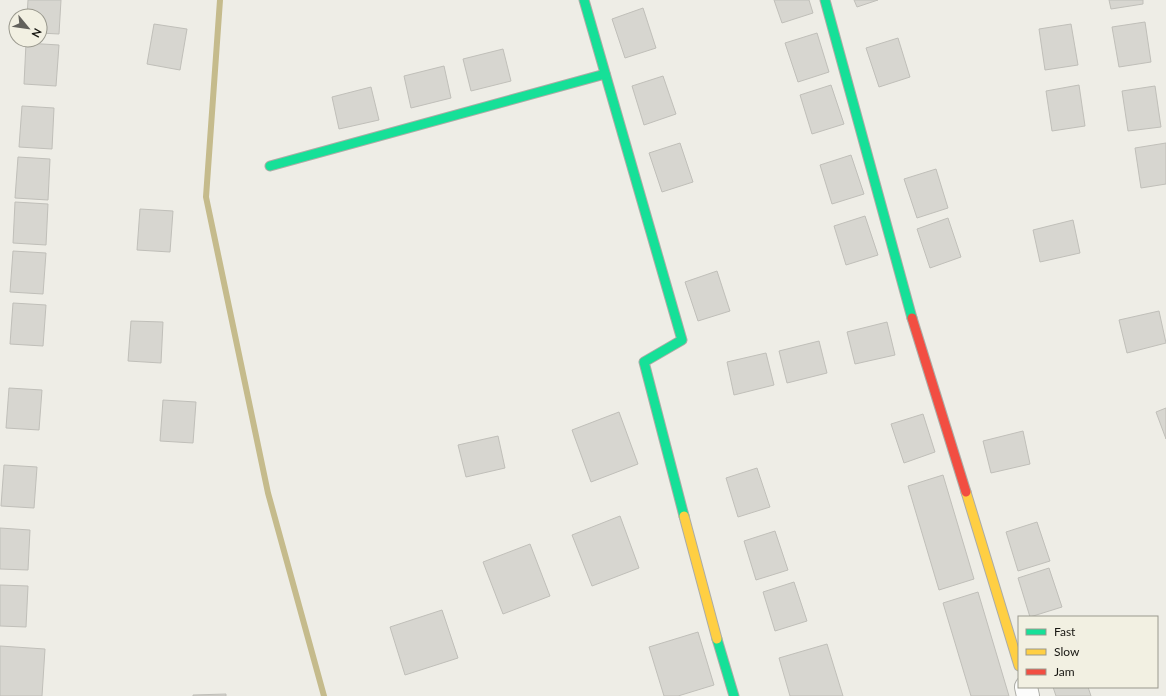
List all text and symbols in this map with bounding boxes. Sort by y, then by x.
north arrow [8,8,48,48]
text: N [29,26,45,40]
legend [1018,616,1158,688]
text: Fast [1054,624,1076,639]
text: Slow [1054,644,1080,659]
text: Jam [1054,664,1075,679]

